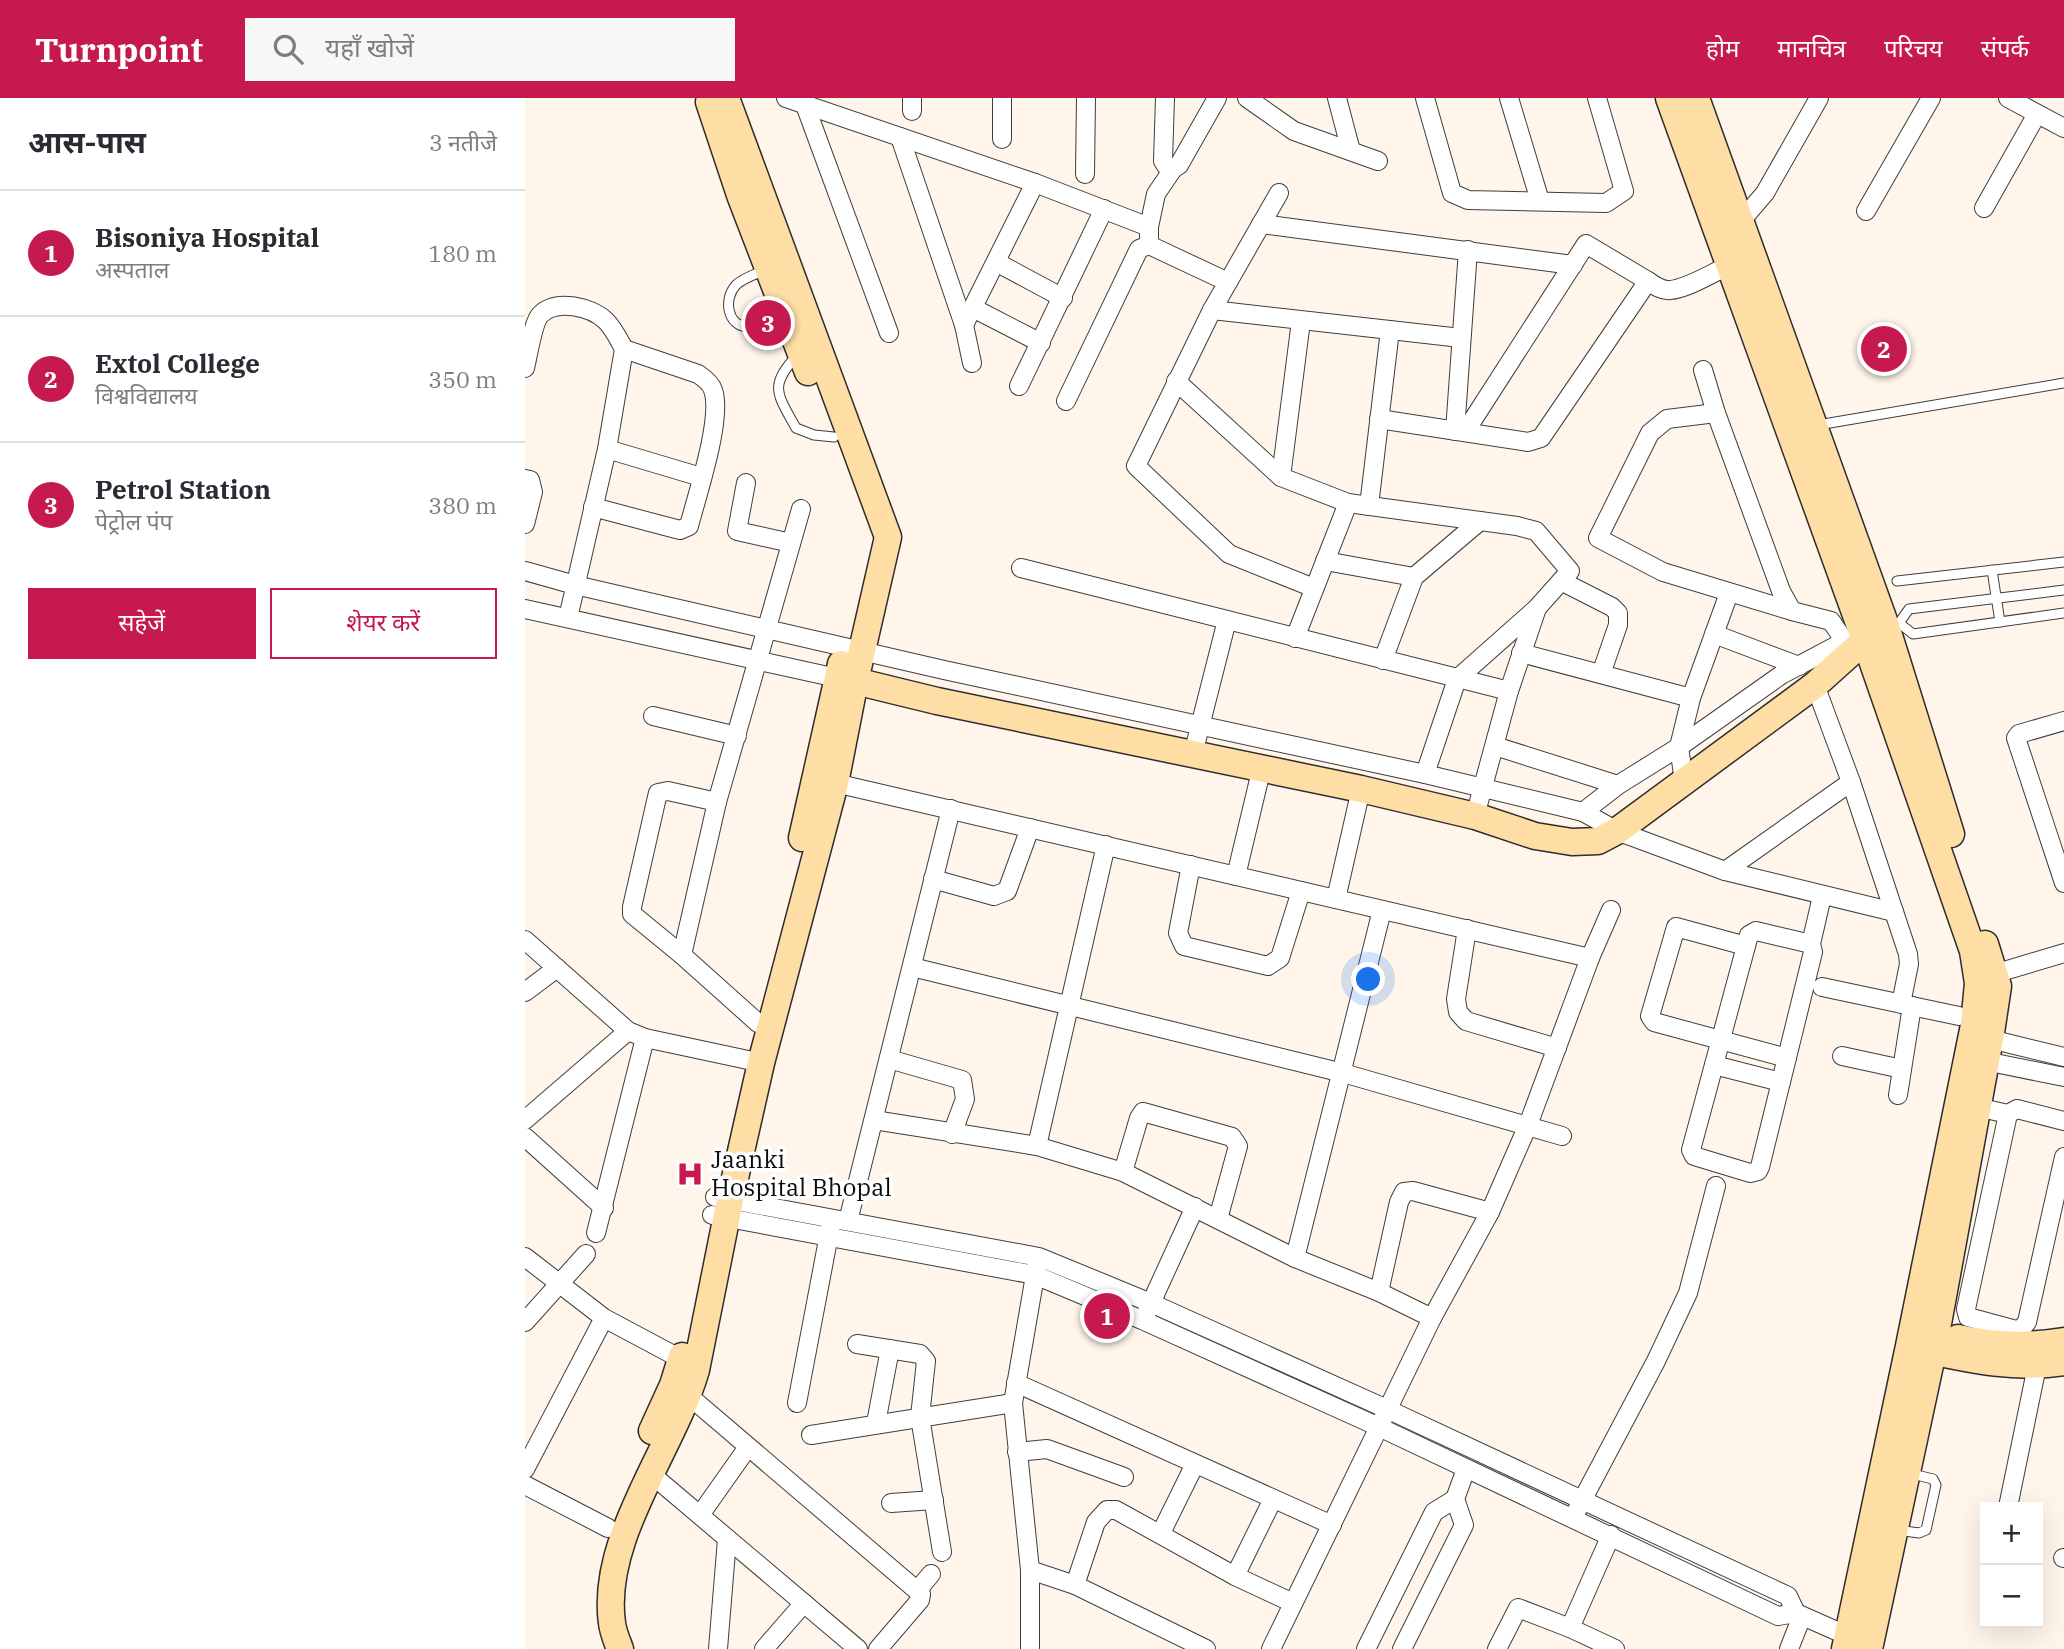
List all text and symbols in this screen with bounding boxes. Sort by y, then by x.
search box [245,18,735,81]
text: Turnpoint [35,28,203,71]
icon: search [269,30,307,68]
text: यहाँ खोजें [325,30,414,64]
text: होम [1706,32,1739,64]
text: मानचित्र [1777,32,1846,64]
text: परिचय [1884,32,1943,64]
text: संपर्क [1981,32,2029,64]
text: आस-पास [28,122,146,161]
text: 3 नतीजे [429,127,497,157]
text: Bisoniya Hospital [95,220,319,254]
text: 1 [44,238,58,268]
text: 180 m [428,238,497,268]
text: अस्पताल [95,254,169,284]
pin: 3 [745,297,791,349]
pin: 2 [1861,323,1907,375]
text: Extol College [95,346,260,380]
text: 2 [44,364,58,394]
text: 350 m [428,364,497,394]
text: विश्वविद्यालय [95,380,198,410]
text: Petrol Station [95,472,271,506]
text: 3 [44,490,58,520]
text: 380 m [428,490,497,520]
text: पेट्रोल पंप [95,506,173,536]
button: सहेजें [28,588,256,659]
button: शेयर करें [270,588,497,659]
your location [1351,962,1385,996]
place label: Jaanki Hospital Bhopal [711,1143,892,1203]
hospital icon: Jaanki Hospital Bhopal [675,1159,705,1189]
pin: 1 [1084,1290,1130,1342]
map controls [1980,1502,2043,1628]
button: + [1980,1502,2043,1565]
button: − [1980,1565,2043,1628]

